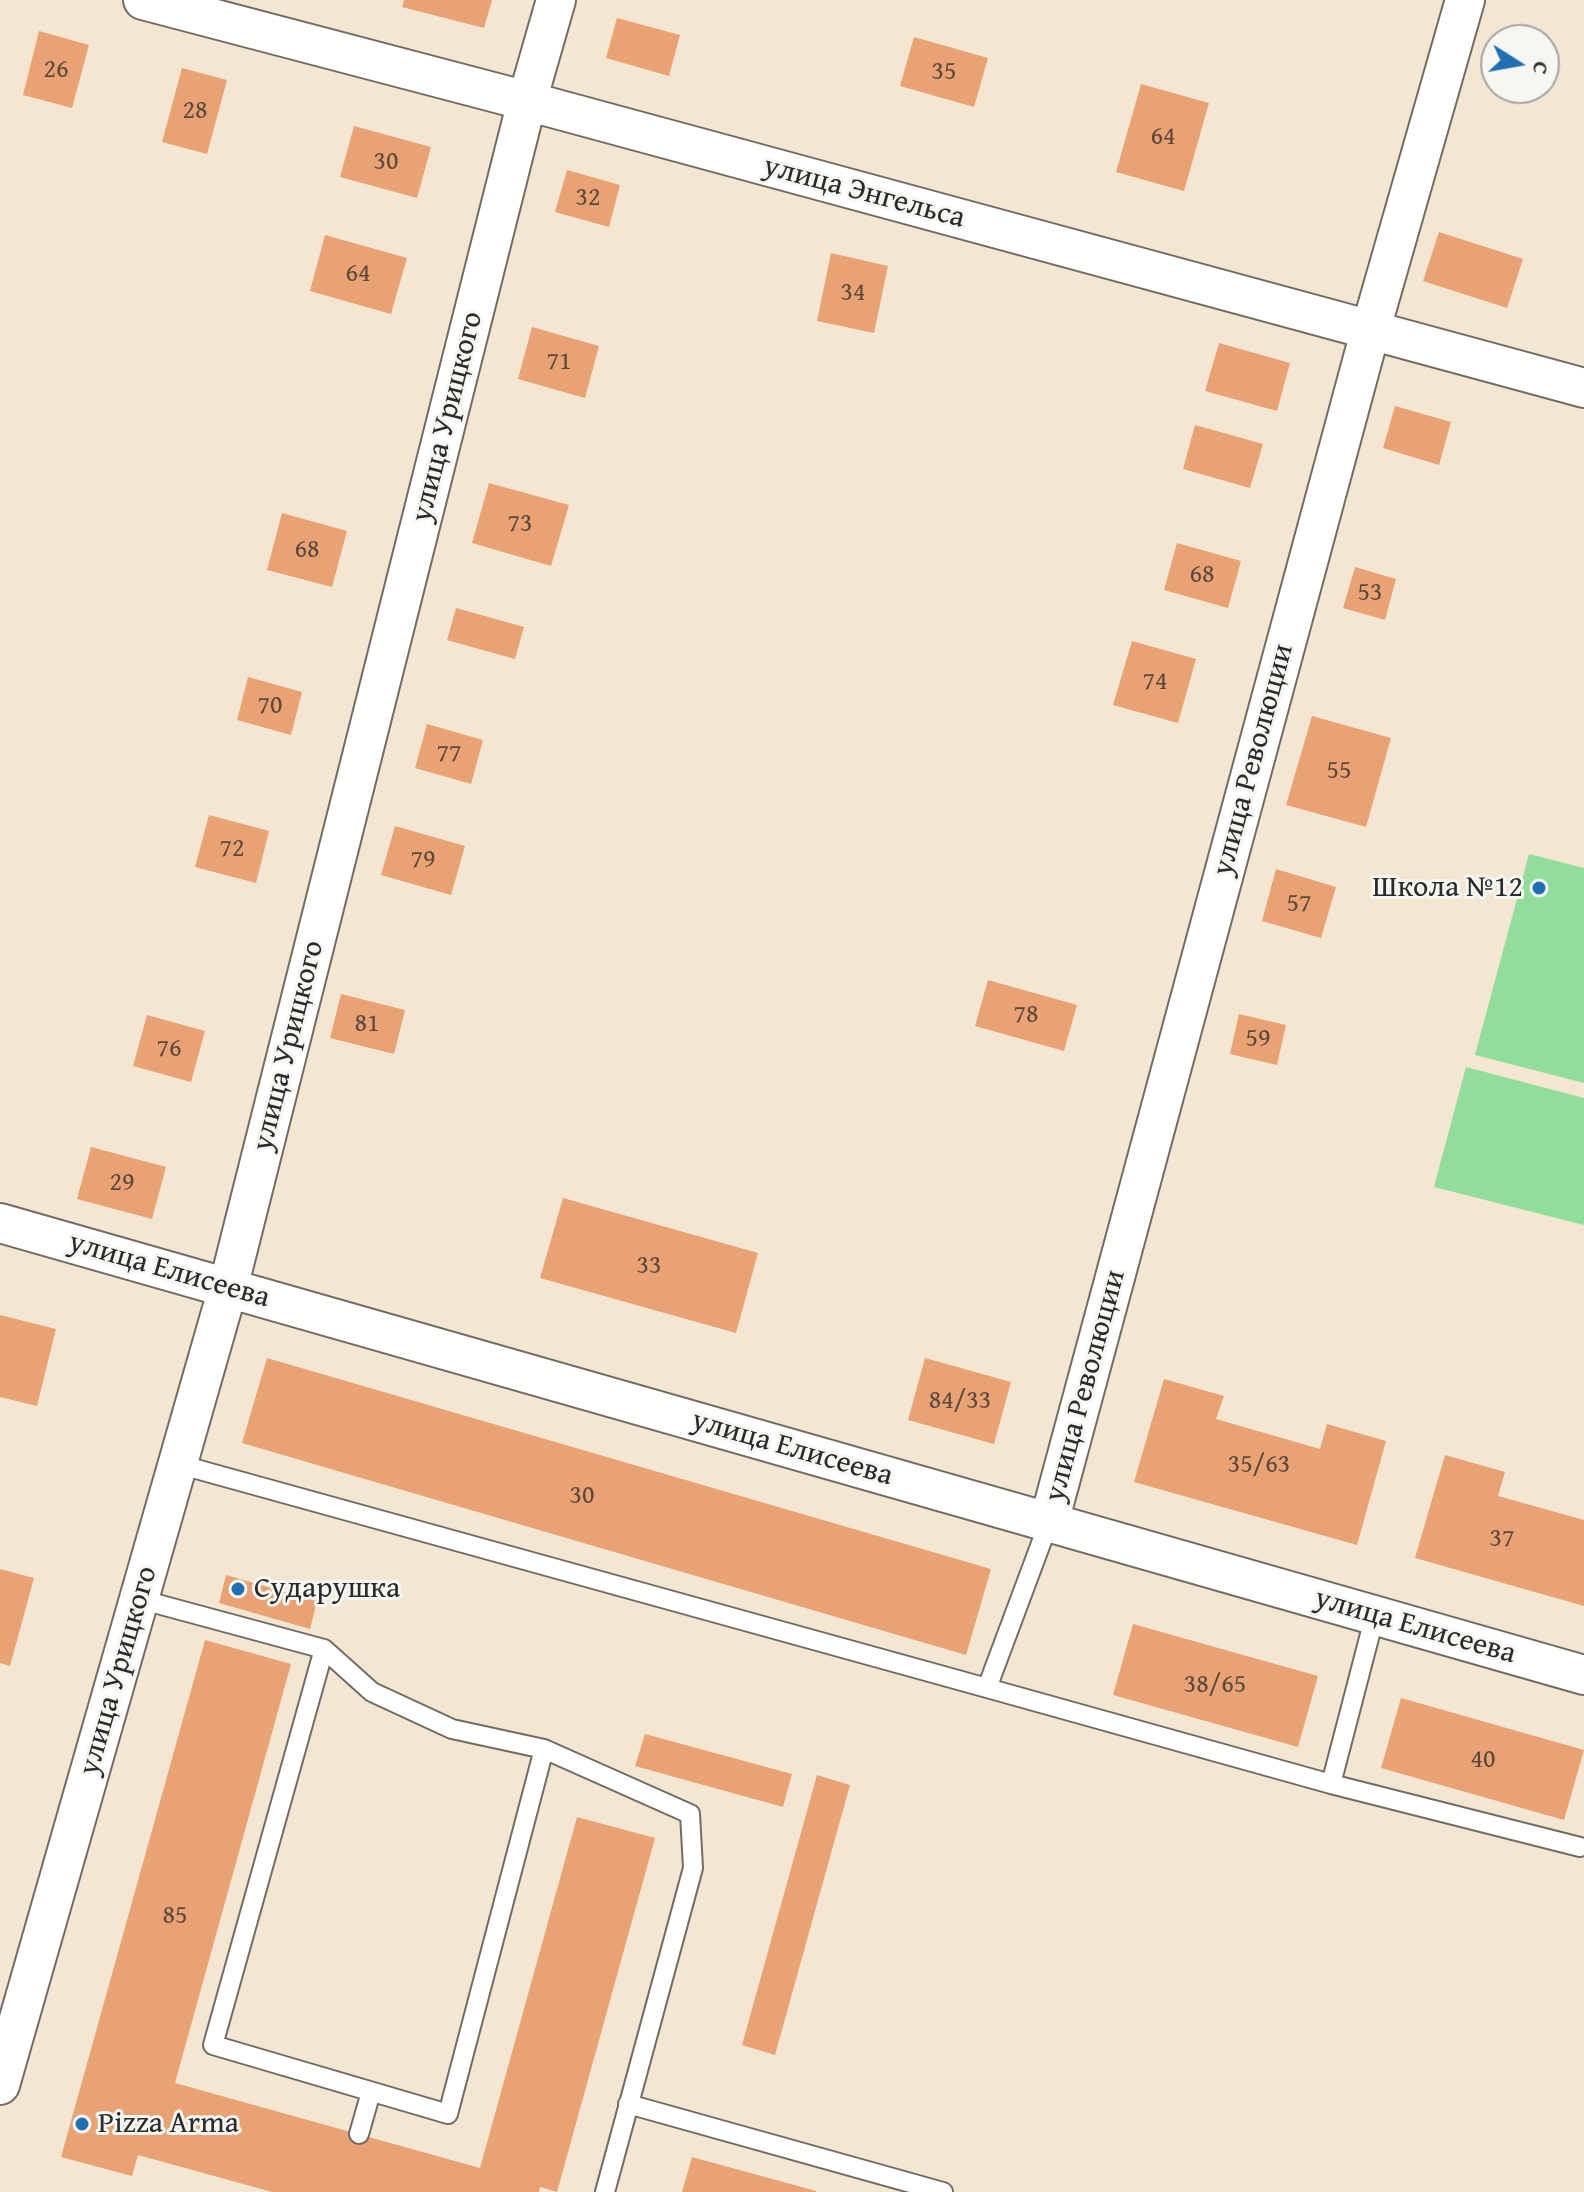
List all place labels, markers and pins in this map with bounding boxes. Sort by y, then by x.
place label: Школа №12 [1372,870,1523,906]
marker: Школа №12 [1530,879,1548,897]
place label: Сударушка [254,1571,400,1607]
marker: Сударушка [229,1580,247,1598]
place label: Pizza Arma [98,2106,239,2142]
marker: Pizza Arma [73,2115,91,2133]

